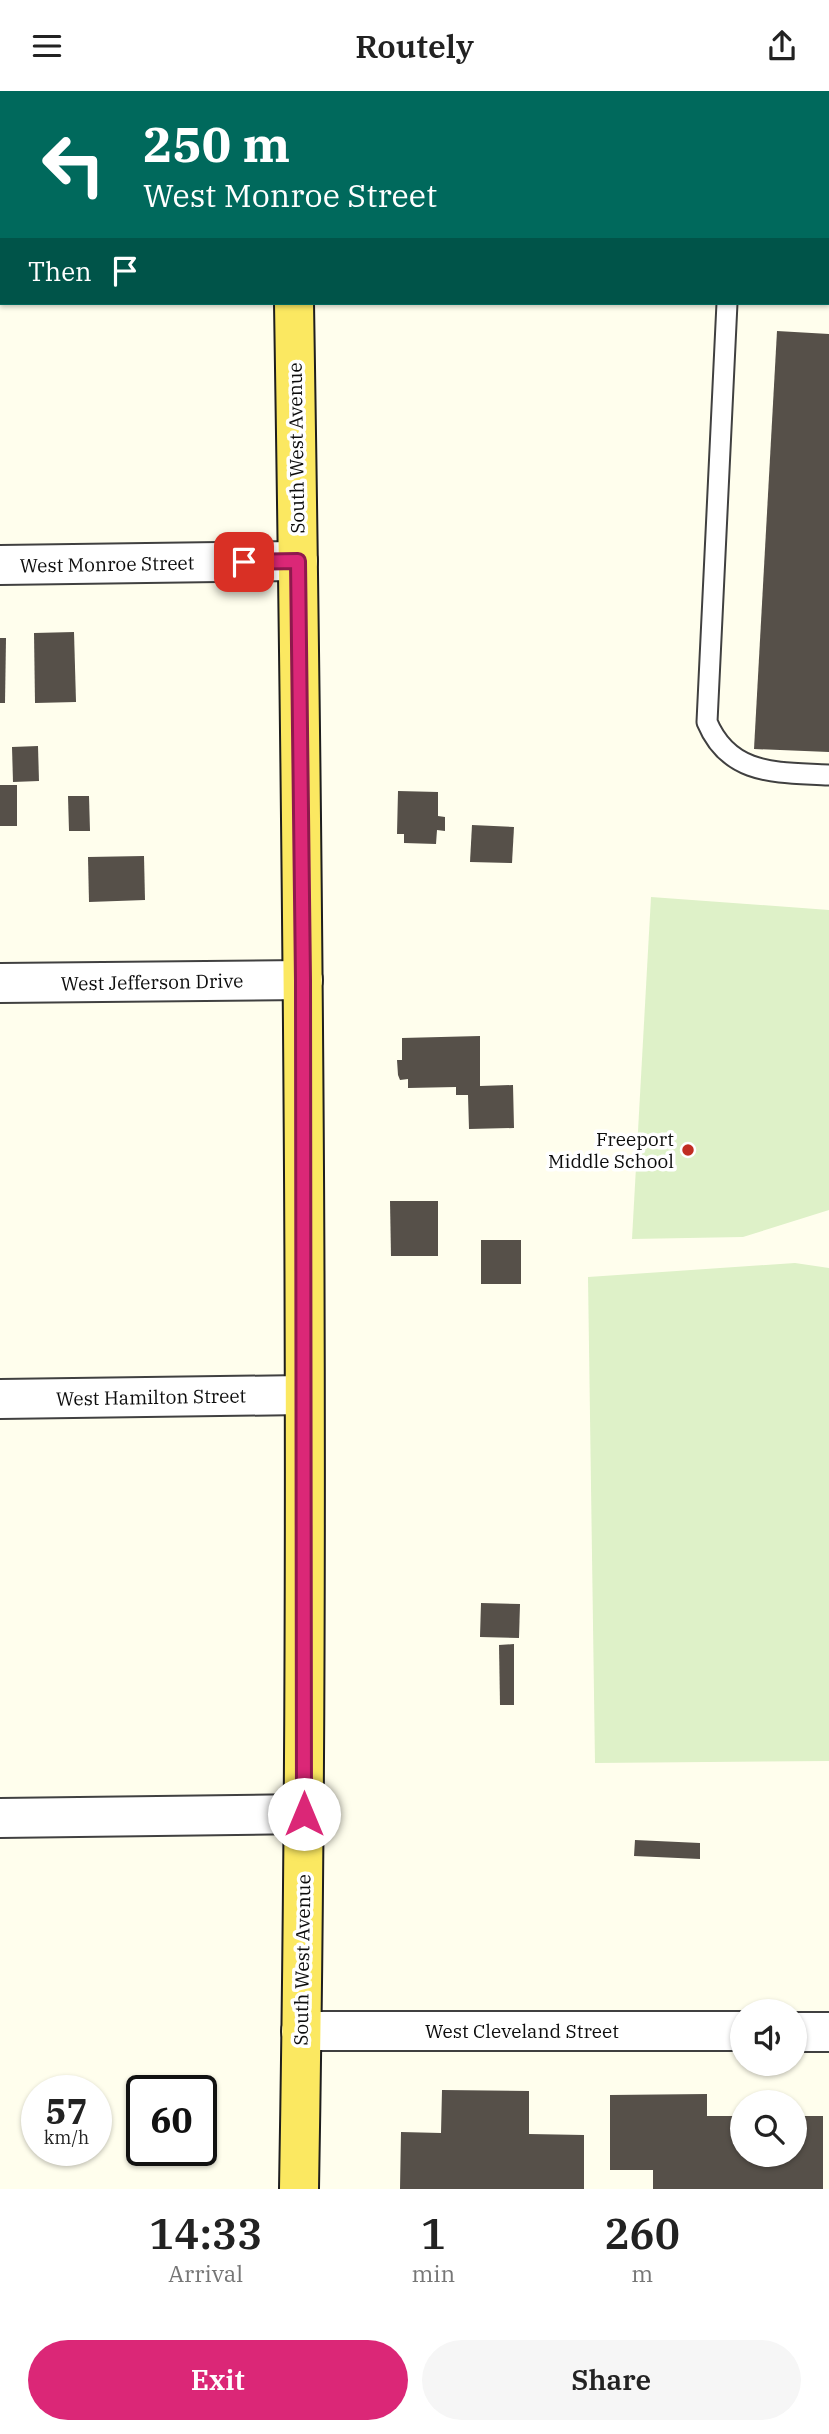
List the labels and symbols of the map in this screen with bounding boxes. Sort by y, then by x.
street label: South West Avenue [283,362,309,534]
pin [214,532,274,592]
street label: West Monroe Street [19,550,195,578]
street label: West Jefferson Drive [60,968,244,996]
place label: Freeport Middle School [548,1127,674,1173]
marker: Freeport Middle School [680,1142,696,1158]
street label: West Hamilton Street [56,1383,247,1411]
position arrow [267,1777,341,1851]
street label: South West Avenue [289,1874,315,2046]
street label: West Cleveland Street [425,2019,619,2043]
speed limit sign: 60 [126,2075,217,2166]

